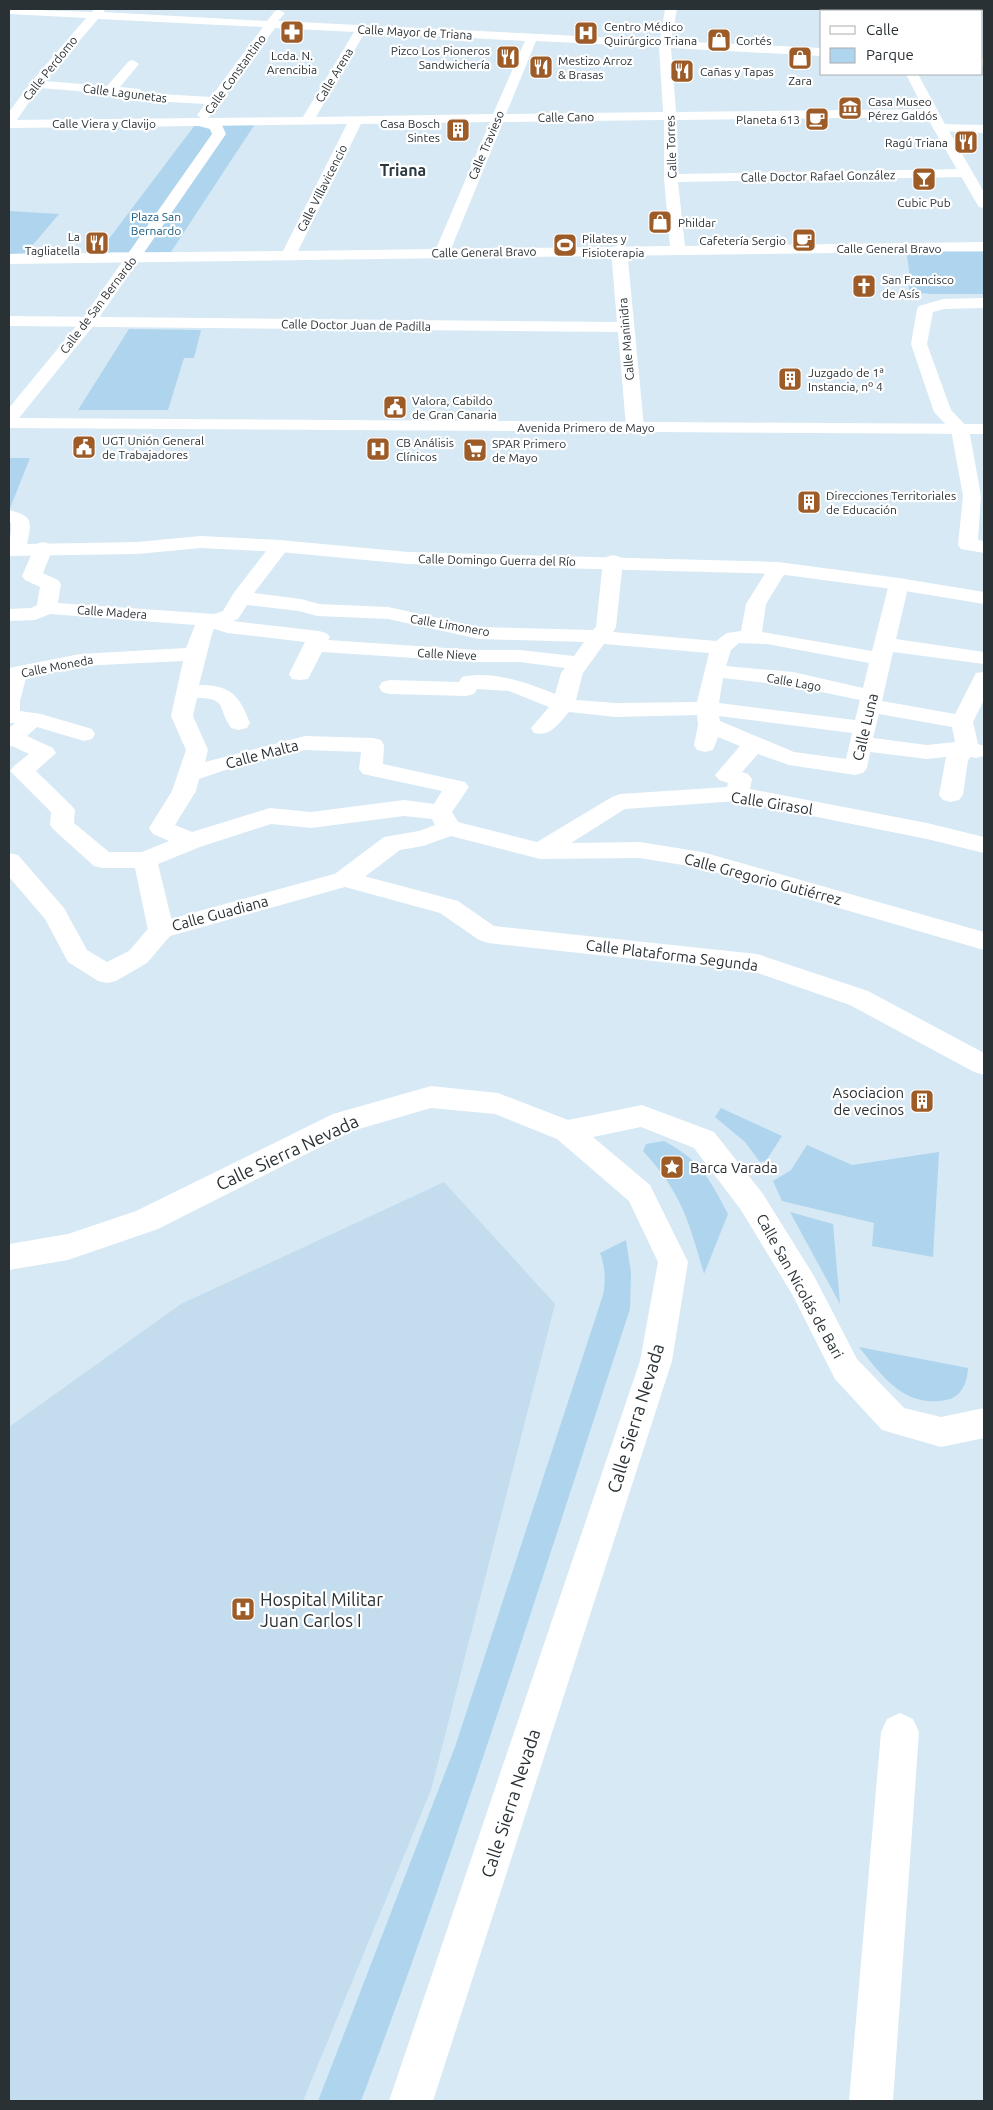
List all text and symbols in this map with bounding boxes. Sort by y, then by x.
legend [820,10,983,75]
pharmacy icon: Lcda. N. Arencibia [279,19,305,45]
hospital icon: Centro Médico Quirúrgico Triana [573,20,599,46]
place label: Centro Médico Quirúrgico Triana [604,20,697,47]
text: Calle [866,21,899,38]
street label: Calle Mayor de Triana [357,22,473,42]
shop icon: Cortés [706,27,732,53]
street label: Calle Constantino [202,32,268,116]
street label: Calle Perdomo [20,33,80,103]
place label: Cortés [736,34,771,47]
place label: Pizco Los Pioneros Sandwichería [391,44,490,71]
restaurant icon: Pizco Los Pioneros Sandwichería [495,44,521,70]
street label: Calle Arena [313,45,355,105]
shop icon: Zara [787,45,813,71]
text: Parque [866,46,914,63]
place label: Lcda. N. Arencibia [267,49,317,76]
restaurant icon: Mestizo Arroz & Brasas [528,54,554,80]
place label: Mestizo Arroz & Brasas [558,54,633,81]
restaurant icon: Cañas y Tapas [669,58,695,84]
place label: Cañas y Tapas [700,65,774,78]
place label: Zara [788,74,812,87]
street label: Calle Lagunetas [82,81,168,105]
museum icon: Casa Museo Pérez Galdós [837,95,863,121]
place label: Casa Museo Pérez Galdós [868,95,938,122]
cafe icon: Planeta 613 [804,106,830,132]
street label: Calle Travieso [466,109,506,181]
street label: Calle Cano [538,110,594,124]
place label: Planeta 613 [736,113,800,126]
street label: Calle Torres [663,115,679,179]
street label: Calle Viera y Clavijo [52,117,156,130]
place label: Casa Bosch Sintes [380,117,440,144]
building icon: Casa Bosch Sintes [445,117,471,143]
restaurant icon: Ragú Triana [953,129,979,155]
place label: Ragú Triana [885,136,948,149]
street label: Calle Villavicencio [294,142,350,234]
district label: Triana [380,161,426,179]
bar icon: Cubic Pub [911,166,937,192]
street label: Calle Doctor Rafael González [740,168,896,184]
place label: Cubic Pub [897,196,951,209]
shop icon: Phildar [647,209,673,235]
park label: Plaza San Bernardo [131,210,181,237]
place label: Phildar [678,216,716,229]
cafe icon: Cafetería Sergio [791,227,817,253]
place label: La Tagliatella [25,230,80,257]
restaurant icon: La Tagliatella [84,230,110,256]
sports icon: Pilates y Fisioterapia [552,232,578,258]
place label: Pilates y Fisioterapia [582,232,645,259]
place label: Cafetería Sergio [699,234,786,247]
street label: Calle General Bravo [836,242,942,255]
street label: Calle General Bravo [431,245,537,259]
street label: Calle de San Bernardo [57,254,139,356]
church icon: San Francisco de Asís [851,273,877,299]
place label: San Francisco de Asís [882,273,954,300]
street label: Calle Maninidra [616,297,636,381]
street label: Calle Doctor Juan de Padilla [281,317,431,333]
building icon: Juzgado de 1ª Instancia, nº 4 [777,366,803,392]
place label: Juzgado de 1ª Instancia, nº 4 [808,366,884,393]
public building icon: Valora, Cabildo de Gran Canaria [382,394,408,420]
place label: Valora, Cabildo de Gran Canaria [412,394,497,421]
street label: Avenida Primero de Mayo [517,421,655,434]
public building icon: UGT Unión General de Trabajadores [71,434,97,460]
place label: UGT Unión General de Trabajadores [102,434,204,461]
hospital icon: CB Análisis Clínicos [365,436,391,462]
place label: CB Análisis Clínicos [396,436,454,463]
supermarket icon: SPAR Primero de Mayo [462,437,488,463]
place label: SPAR Primero de Mayo [492,437,566,464]
building icon: Direcciones Territoriales de Educación [796,489,822,515]
place label: Direcciones Territoriales de Educación [826,489,956,516]
street label: Calle Domingo Guerra del Río [418,552,576,568]
street label: Calle Madera [77,603,147,621]
street label: Calle Limonero [409,612,491,638]
street label: Calle Nieve [417,646,477,662]
street label: Calle Moneda [20,653,94,679]
street label: Calle Lago [766,671,822,693]
street label: Calle Luna [849,691,881,763]
street label: Calle Malta [224,736,300,772]
street label: Calle Girasol [730,788,814,818]
street label: Calle Gregorio Gutiérrez [682,850,844,908]
street label: Calle Guadiana [170,892,270,934]
street label: Calle Plataforma Segunda [585,936,759,974]
place label: Asociacion de vecinos [832,1084,904,1118]
building icon: Asociacion de vecinos [909,1088,935,1114]
street label: Calle Sierra Nevada [212,1110,362,1194]
place icon: Barca Varada [659,1154,685,1180]
place label: Barca Varada [690,1159,778,1176]
street label: Calle San Nicolás de Bari [753,1211,847,1361]
street label: Calle Sierra Nevada [603,1341,667,1495]
place label: Hospital Militar Juan Carlos I [260,1589,383,1630]
hospital icon: Hospital Militar Juan Carlos I [230,1596,256,1622]
street label: Calle Sierra Nevada [477,1726,543,1880]

